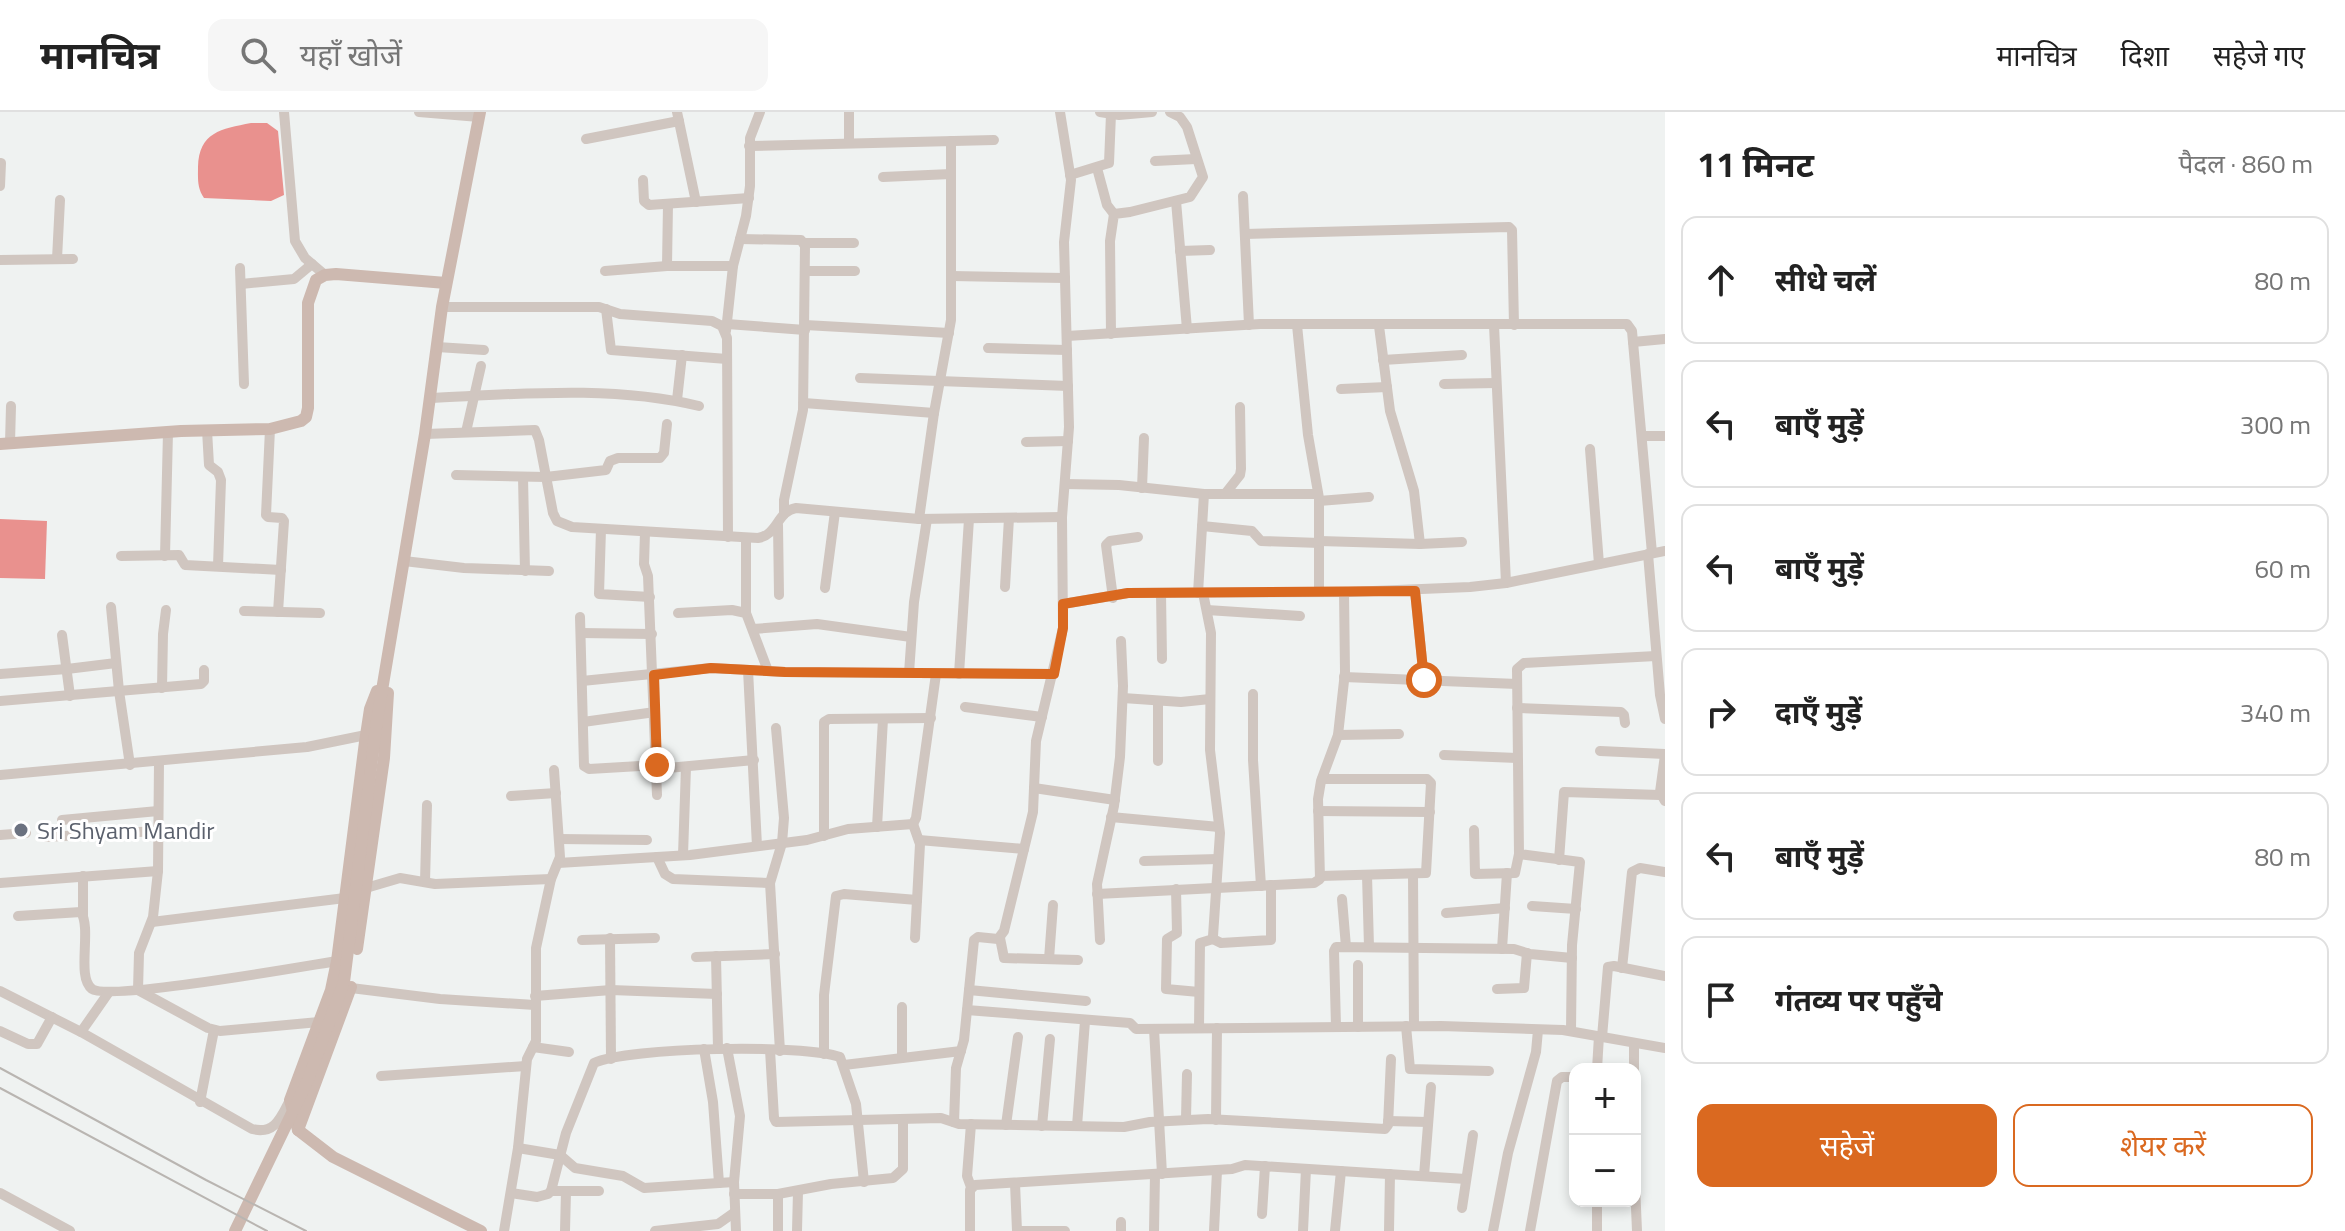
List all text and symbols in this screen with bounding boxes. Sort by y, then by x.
search box [208,19,768,91]
text: मानचित्र [40,26,160,84]
text: यहाँ खोजें [300,32,402,78]
icon: search [236,33,280,77]
text: मानचित्र [1997,34,2077,77]
text: दिशा [2121,34,2169,77]
text: सहेजे गए [2213,34,2305,77]
text: 11 मिनट [1697,138,1814,190]
text: पैदल · 860 m [2179,144,2313,183]
text: सीधे चलें [1775,257,1876,303]
icon: ahead [1699,258,1743,302]
text: 80 m [2254,261,2311,300]
text: बाएँ मुड़ें [1775,401,1864,447]
icon: left [1699,402,1743,446]
text: 300 m [2240,405,2311,444]
text: बाएँ मुड़ें [1775,545,1864,591]
icon: left [1699,546,1743,590]
text: 60 m [2254,549,2311,588]
route start [1406,662,1442,698]
text: दाएँ मुड़ें [1775,689,1862,735]
icon: right [1699,690,1743,734]
text: 340 m [2240,693,2311,732]
route end [639,747,675,783]
place label: Sri Shyam Mandir [37,812,215,848]
marker: Sri Shyam Mandir [12,821,30,839]
text: बाएँ मुड़ें [1775,833,1864,879]
icon: left [1699,834,1743,878]
text: 80 m [2254,837,2311,876]
text: गंतव्य पर पहुँचे [1775,977,1942,1023]
icon: arrive [1699,978,1743,1022]
map controls [1569,1063,1641,1207]
button: + [1569,1063,1641,1135]
button: सहेजें [1697,1104,1997,1187]
button: शेयर करें [2013,1104,2313,1187]
button: − [1569,1135,1641,1207]

